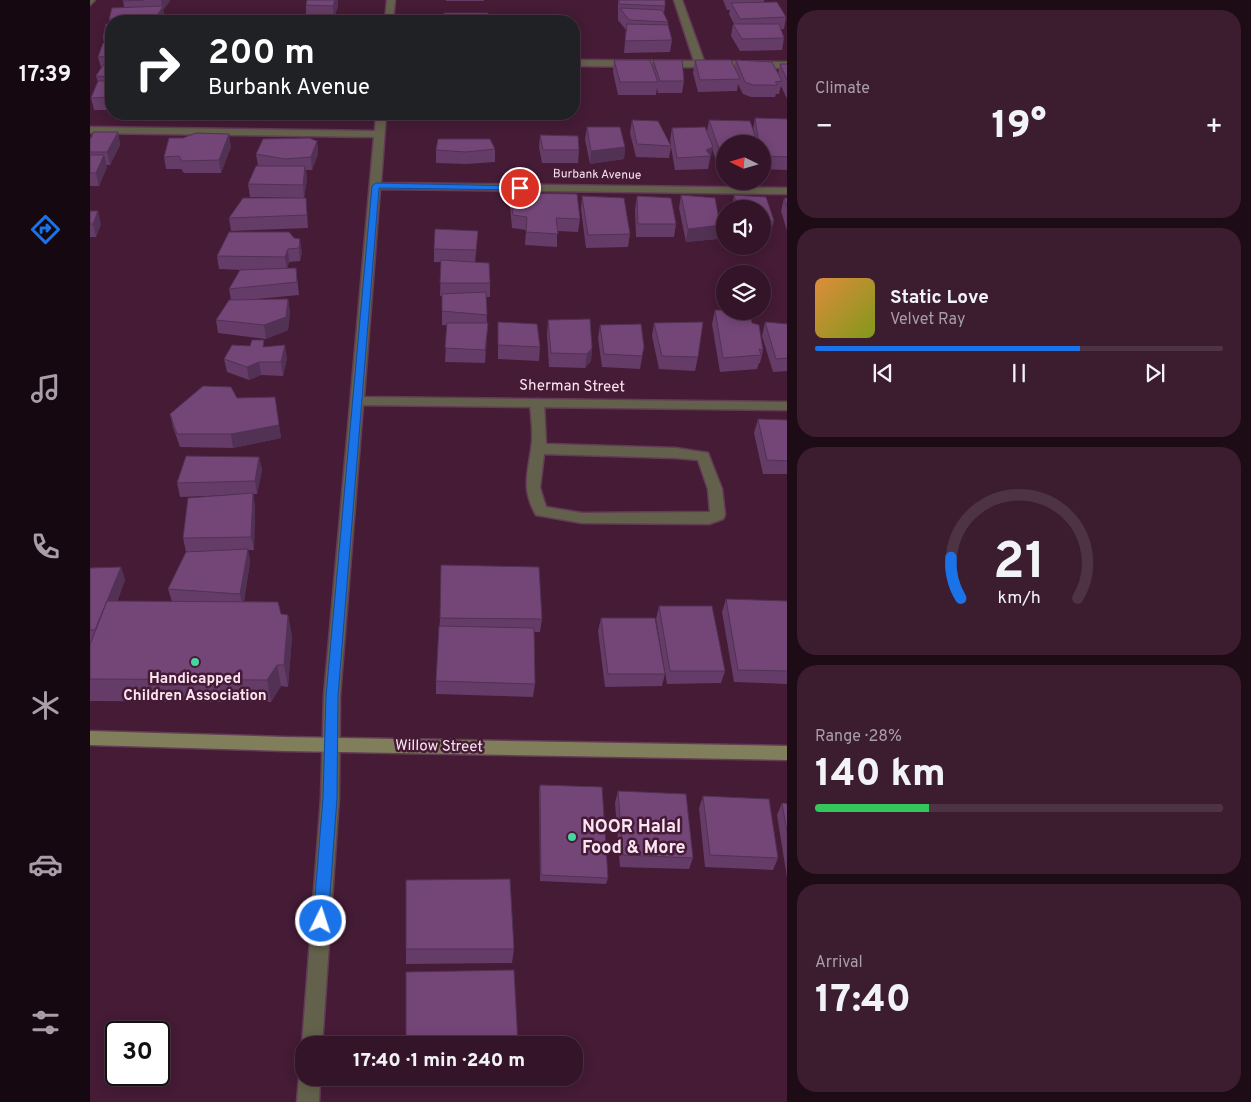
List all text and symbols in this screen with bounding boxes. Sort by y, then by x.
text: 200 m [208,32,315,76]
icon: right [125,35,190,100]
text: 17:39 [19,62,71,89]
text: Burbank Avenue [208,75,370,102]
text: Climate [815,79,870,99]
text: 19° [991,103,1047,152]
text: − [815,110,833,146]
text: + [1205,110,1223,146]
north arrow [716,135,771,190]
map controls [716,135,771,320]
street label: Burbank Avenue [553,166,641,184]
pin [499,167,541,209]
icon: arrive [506,174,534,202]
button: sound [716,200,771,255]
icon: directions [28,212,63,247]
button: layers [716,265,771,320]
text: Static Love [890,286,989,310]
text: Velvet Ray [890,310,965,330]
icon: previous [869,359,897,387]
icon: pause [1005,359,1033,387]
icon: next [1141,359,1169,387]
icon: music [28,371,63,406]
street label: Sherman Street [519,377,625,397]
icon: phone [28,529,63,564]
text: 21 [993,531,1045,597]
text: km/h [997,587,1041,610]
marker: Handicapped Children Association [189,656,201,668]
place label: Handicapped Children Association [123,670,267,706]
icon: climate [28,688,63,723]
text: Range · 28% [815,727,902,747]
street label: Willow Street [395,737,483,757]
text: 140 km [815,751,946,800]
place label: NOOR Halal Food & More [582,816,685,860]
marker: NOOR Halal Food & More [566,831,578,843]
icon: car [28,847,63,882]
position arrow [294,894,346,946]
text: Arrival [815,953,863,973]
text: 17:40 [815,977,911,1026]
icon: filters [28,1005,63,1040]
speed limit sign: 30 [105,1021,170,1086]
text: 17:40 · 1 min · 240 m [353,1049,525,1073]

